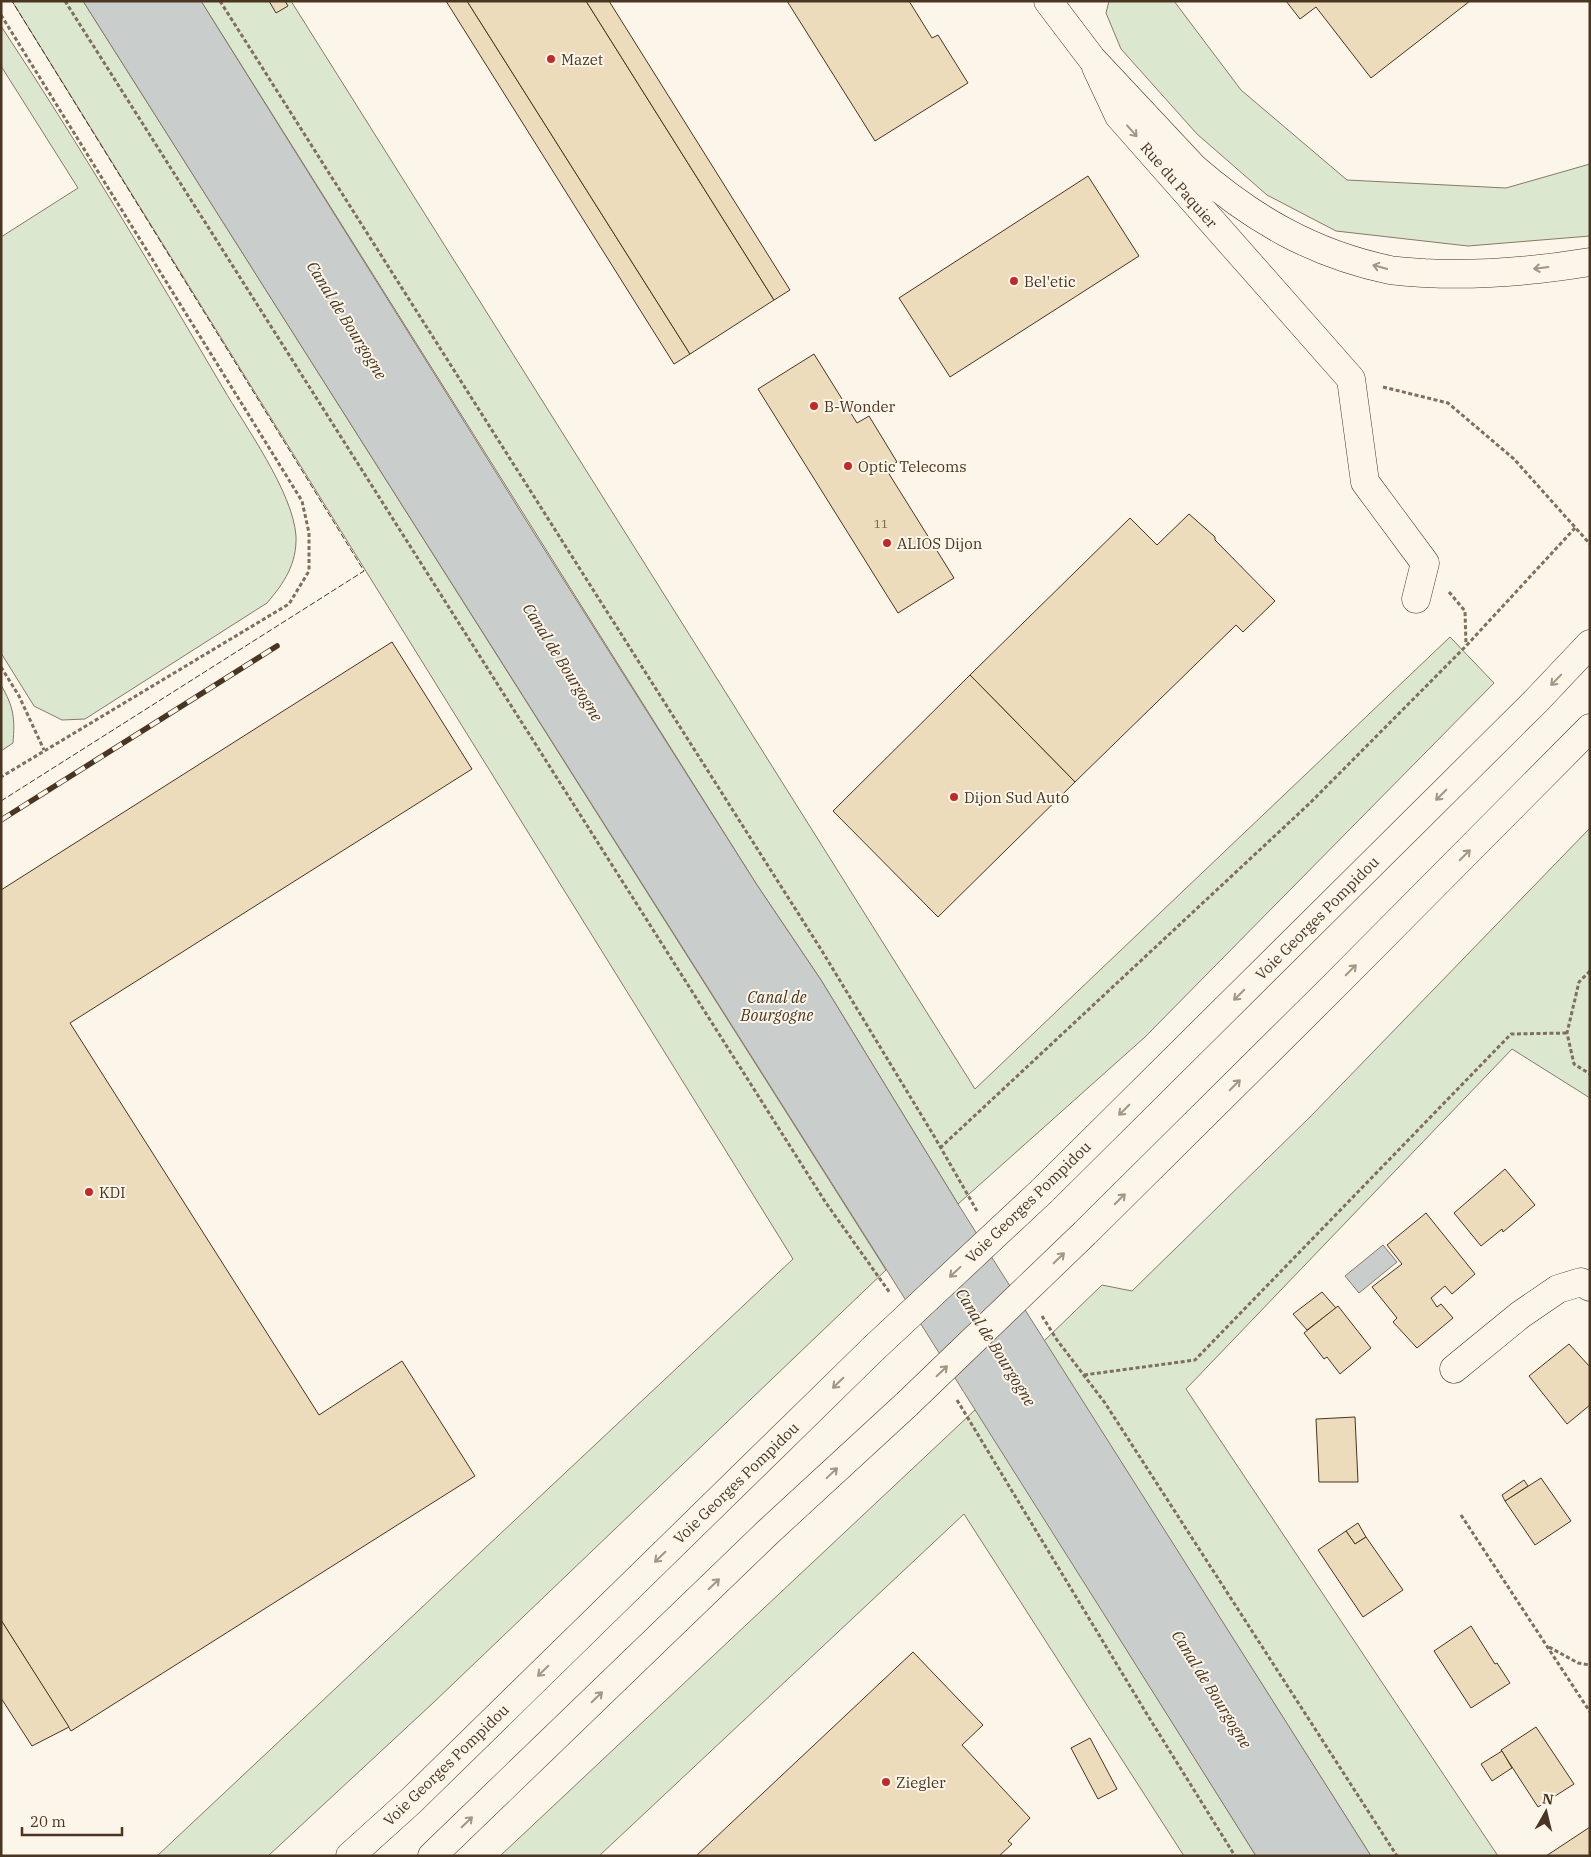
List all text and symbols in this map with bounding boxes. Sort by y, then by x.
place label: Mazet [561,50,603,69]
marker: Mazet [545,53,557,65]
one-way arrow [1126,125,1138,138]
street label: Rue du Paquier [1137,138,1222,232]
water label: Canal de Bourgogne [303,257,391,383]
one-way arrow [1372,262,1388,272]
one-way arrow [1534,263,1550,273]
place label: Bel'etic [1024,272,1076,291]
marker: Bel'etic [1008,275,1020,287]
place label: B-Wonder [824,397,896,416]
marker: B-Wonder [808,400,820,412]
place label: Optic Telecoms [858,457,967,476]
marker: Optic Telecoms [842,460,854,472]
house number: 11 [874,516,888,531]
place label: ALIOS Dijon [897,534,983,553]
marker: ALIOS Dijon [881,537,893,549]
water label: Canal de Bourgogne [519,599,607,725]
one-way arrow [1550,673,1562,686]
place label: Dijon Sud Auto [964,788,1069,807]
one-way arrow [1436,788,1448,800]
marker: Dijon Sud Auto [948,791,960,803]
one-way arrow [1459,848,1471,861]
street label: Voie Georges Pompidou [1251,852,1383,984]
one-way arrow [1344,964,1357,976]
water label: Canal de Bourgogne [740,987,813,1025]
one-way arrow [1233,989,1245,1001]
one-way arrow [1229,1078,1241,1091]
one-way arrow [1118,1104,1130,1116]
street label: Voie Georges Pompidou [961,1137,1095,1267]
place label: KDI [99,1183,125,1202]
marker: KDI [83,1186,95,1198]
one-way arrow [1113,1193,1126,1205]
one-way arrow [1053,1252,1065,1264]
one-way arrow [949,1266,961,1278]
water label: Canal de Bourgogne [952,1284,1040,1410]
one-way arrow [935,1365,947,1377]
one-way arrow [832,1377,845,1389]
street label: Voie Georges Pompidou [669,1418,803,1548]
one-way arrow [826,1467,839,1479]
one-way arrow [654,1551,666,1563]
one-way arrow [707,1578,720,1590]
water label: Canal de Bourgogne [1168,1626,1256,1752]
one-way arrow [537,1665,550,1677]
one-way arrow [591,1691,603,1703]
street label: Voie Georges Pompidou [379,1700,513,1830]
place label: Ziegler [896,1773,946,1792]
marker: Ziegler [880,1776,892,1788]
north arrow [1521,1787,1571,1837]
text: N [1541,1789,1555,1809]
scale bar [22,1804,122,1836]
text: 20 m [30,1812,66,1831]
one-way arrow [461,1816,474,1828]

